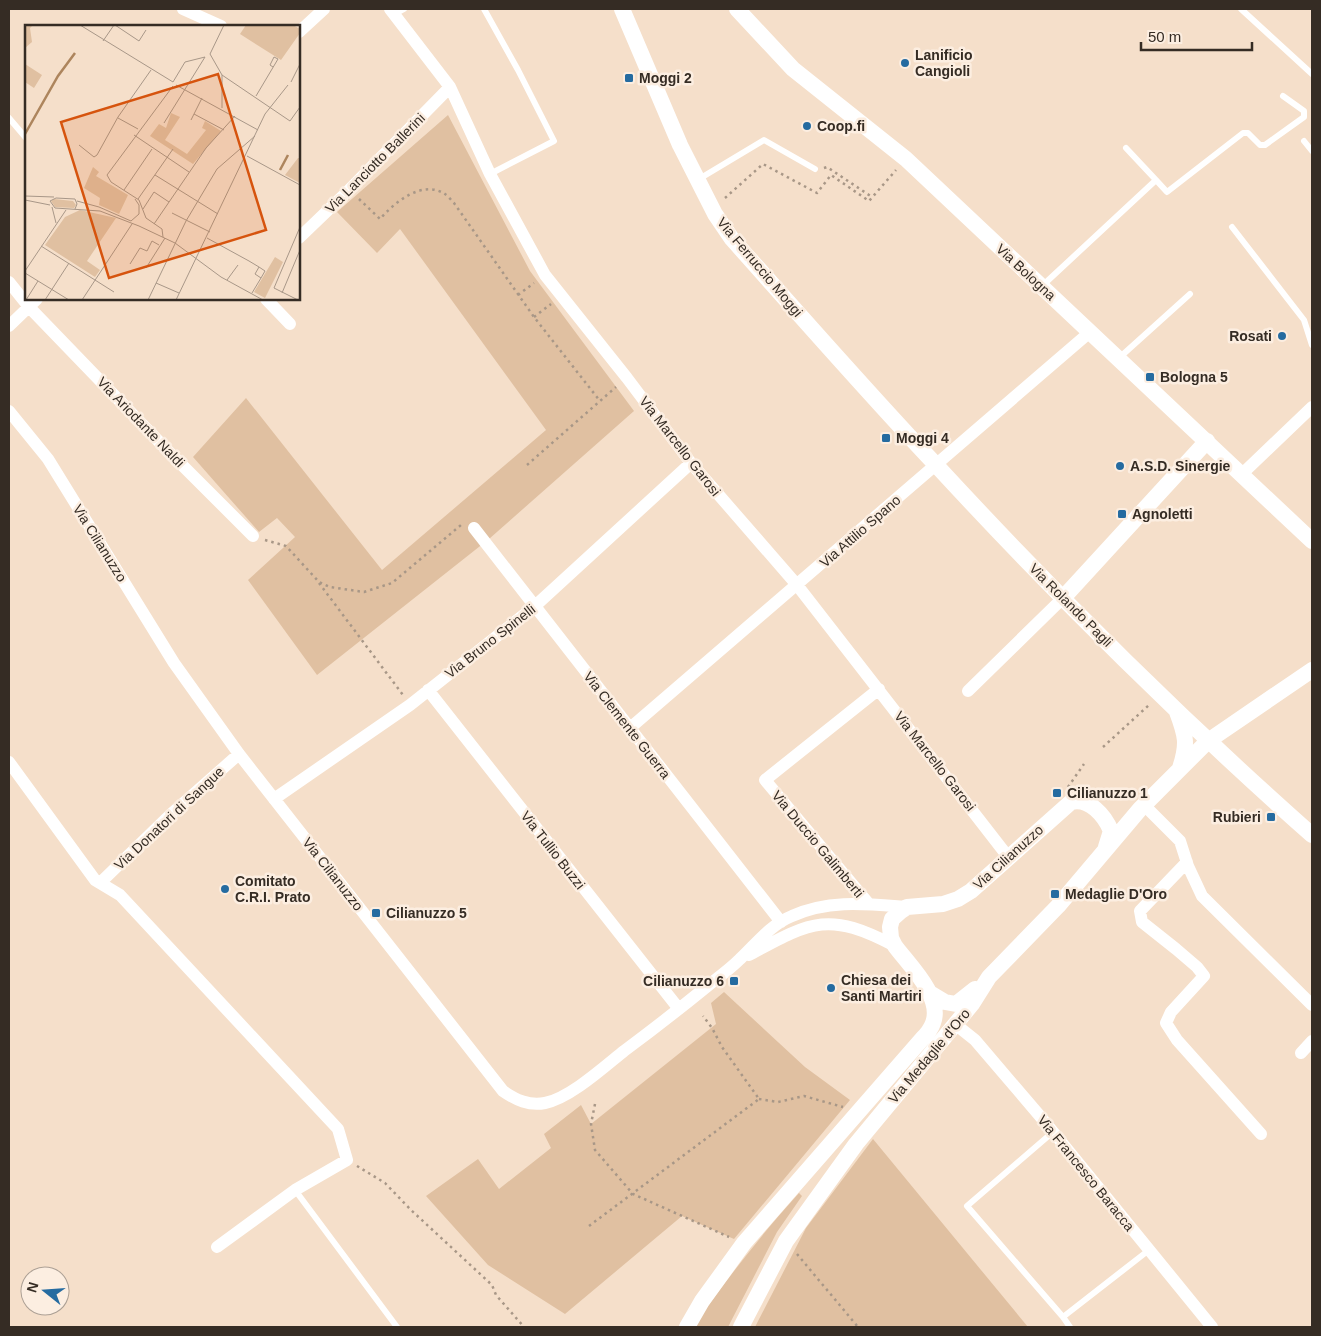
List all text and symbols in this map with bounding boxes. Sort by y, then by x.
scale bar [1141,20,1252,52]
inset map [25,25,300,300]
text: 50 m [1148,28,1181,45]
place label: Lanificio Cangioli [915,47,973,79]
marker: Lanificio Cangioli [899,57,911,69]
place label: Moggi 2 [639,70,692,86]
marker: Moggi 2 [623,72,635,84]
street label: Via Lanciotto Ballerini [322,110,428,216]
place label: Coop.fi [817,118,865,134]
marker: Coop.fi [801,120,813,132]
street label: Via Ferruccio Moggi [714,214,806,320]
street label: Via Bologna [993,240,1059,304]
place label: Rosati [1229,328,1272,344]
marker: Rosati [1276,330,1288,342]
place label: Bologna 5 [1160,369,1228,385]
marker: Bologna 5 [1144,371,1156,383]
street label: Via Ariodante Naldi [94,374,188,470]
street label: Via Marcello Garosi [636,393,724,499]
place label: Moggi 4 [896,430,949,446]
marker: Moggi 4 [880,432,892,444]
place label: A.S.D. Sinergie [1130,458,1231,474]
marker: A.S.D. Sinergie [1114,460,1126,472]
street label: Via Attilio Spano [816,491,904,570]
street label: Via Cilianuzzo [70,501,130,585]
place label: Agnoletti [1132,506,1193,522]
marker: Agnoletti [1116,508,1128,520]
street label: Via Rolando Pagli [1026,560,1116,650]
street label: Via Bruno Spinelli [442,601,538,681]
street label: Via Clemente Guerra [580,668,674,782]
street label: Via Marcello Garosi [891,708,979,814]
street label: Via Donatori di Sangue [111,763,227,873]
place label: Cilianuzzo 1 [1067,785,1148,801]
street label: Via Duccio Galimberti [769,787,867,901]
marker: Cilianuzzo 1 [1051,787,1063,799]
street label: Via Tullio Buzzi [518,808,588,892]
place label: Rubieri [1213,809,1261,825]
marker: Rubieri [1265,811,1277,823]
street label: Via Cilianuzzo [970,821,1046,893]
street label: Via Cilianuzzo [299,834,367,914]
place label: Comitato C.R.I. Prato [235,873,310,905]
marker: Comitato C.R.I. Prato [219,883,231,895]
place label: Medaglie D'Oro [1065,886,1167,902]
marker: Medaglie D'Oro [1049,888,1061,900]
place label: Cilianuzzo 5 [386,905,467,921]
marker: Cilianuzzo 5 [370,907,382,919]
place label: Chiesa dei Santi Martiri [841,972,922,1004]
place label: Cilianuzzo 6 [643,973,724,989]
marker: Cilianuzzo 6 [728,975,740,987]
marker: Chiesa dei Santi Martiri [825,982,837,994]
street label: Via Medaglie d'Oro [885,1005,973,1106]
street label: Via Francesco Baracca [1034,1112,1138,1234]
north arrow [20,1266,70,1316]
text: N [23,1280,42,1294]

